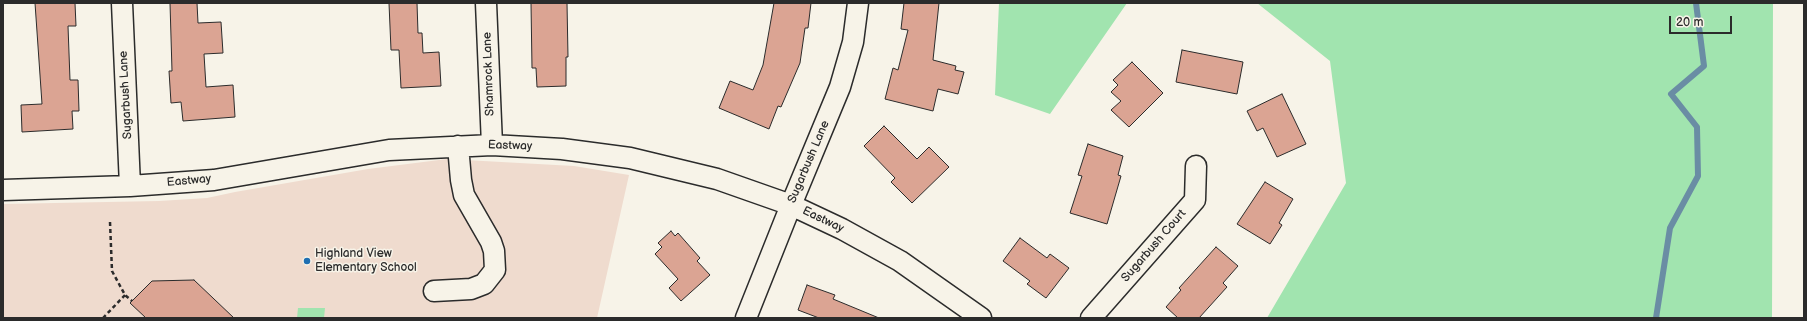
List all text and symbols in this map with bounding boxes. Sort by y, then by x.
scale bar [1671,8,1734,34]
text: 20 m [1676,15,1703,30]
street label: Shamrock Lane [480,32,498,116]
street label: Sugarbush Lane [116,50,136,140]
street label: Sugarbush Lane [785,119,833,205]
street label: Eastway [488,138,532,154]
street label: Eastway [166,172,212,190]
street label: Eastway [800,204,846,236]
street label: Sugarbush Court [1119,207,1189,285]
place label: Highland View Elementary School [315,247,417,275]
marker: Highland View Elementary School [302,256,312,266]

